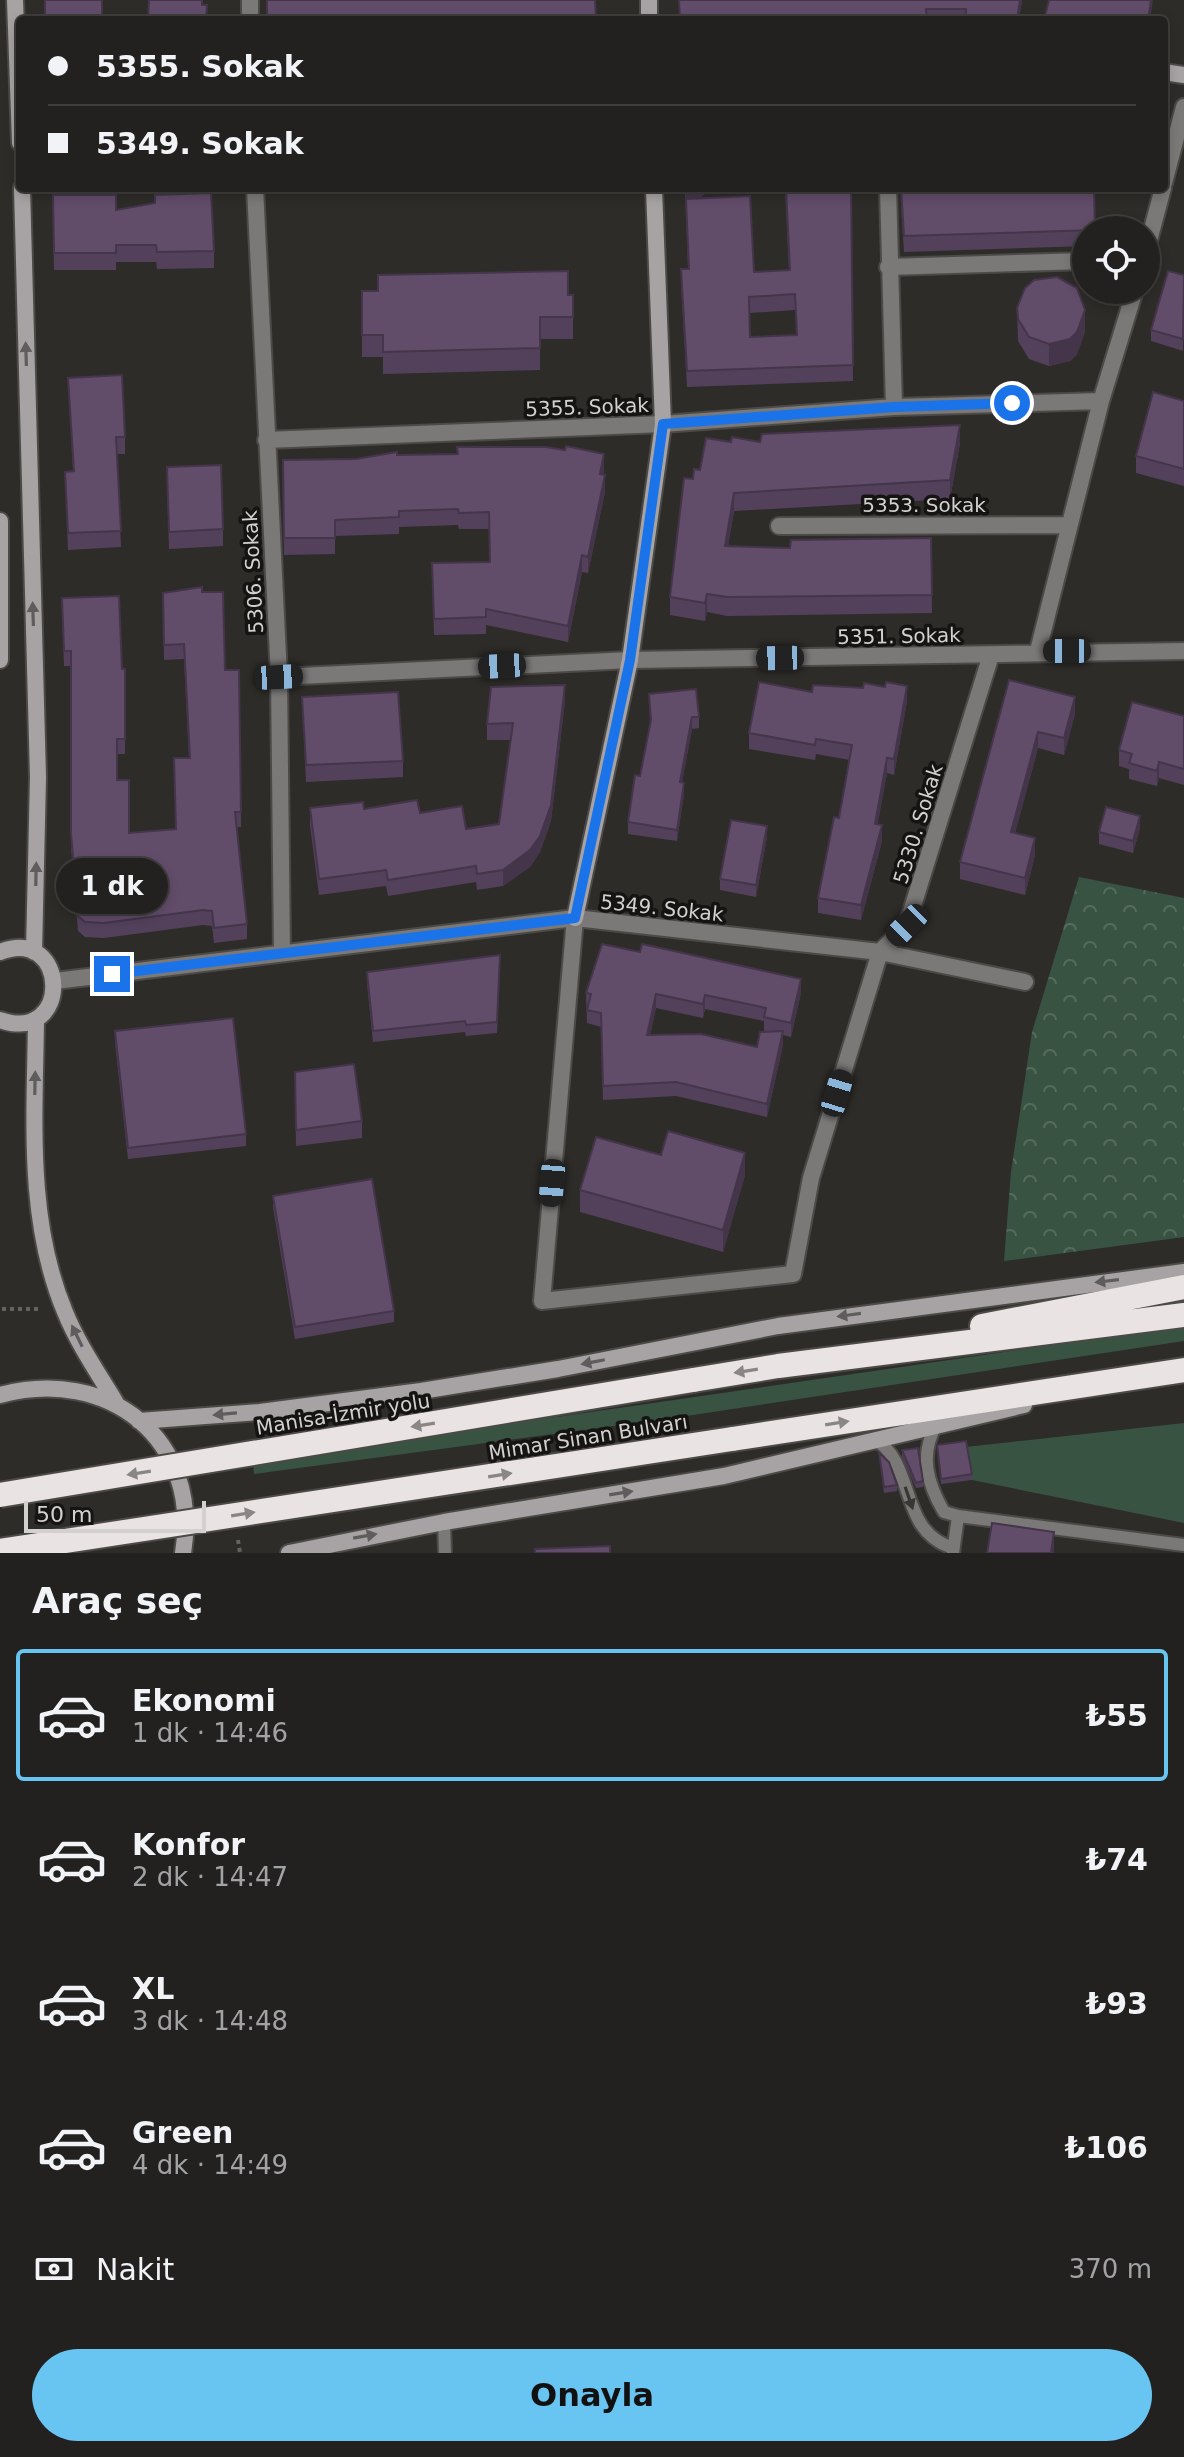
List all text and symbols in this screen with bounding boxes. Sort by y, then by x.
text: 5355. Sokak [96,49,304,84]
text: 5349. Sokak [96,126,304,161]
map controls [1072,216,1160,304]
button: locate [1072,216,1160,304]
one-way arrow [19,341,32,366]
route start [994,385,1030,421]
street label: 5355. Sokak [525,393,650,421]
street label: 5353. Sokak [862,493,986,517]
street label: 5306. Sokak [238,509,268,634]
one-way arrow [27,601,40,626]
street label: 5351. Sokak [837,623,961,649]
car [1043,639,1091,663]
car [756,646,804,670]
car [477,653,527,679]
car [254,664,304,690]
street label: 5330. Sokak [888,761,948,887]
callout: 1 dk [56,858,168,914]
one-way arrow [30,861,42,886]
text: 1 dk [80,871,144,901]
street label: 5349. Sokak [599,890,725,926]
car [882,900,932,950]
route end [94,956,130,992]
car [819,1067,855,1119]
one-way arrow [29,1070,41,1095]
car [538,1158,566,1208]
one-way arrow [1094,1275,1119,1288]
one-way arrow [836,1309,861,1322]
one-way arrow [70,1324,83,1347]
one-way arrow [580,1356,605,1369]
one-way arrow [733,1366,758,1378]
street label: Manisa-İzmir yolu [254,1388,432,1440]
one-way arrow [212,1408,237,1421]
street label: Mimar Sinan Bulvarı [487,1409,689,1465]
one-way arrow [824,1416,849,1429]
one-way arrow [410,1419,435,1432]
one-way arrow [126,1467,151,1479]
one-way arrow [488,1468,513,1481]
one-way arrow [609,1486,634,1498]
one-way arrow [903,1486,915,1510]
scale bar [24,1497,206,1533]
text: 50 m [36,1502,92,1527]
one-way arrow [231,1507,256,1520]
one-way arrow [352,1530,377,1542]
text: Araç seç [32,1580,203,1621]
icon: car [36,1679,108,1751]
text: Ekonomi [132,1683,276,1718]
text: ₺55 [1085,1698,1148,1733]
text: 1 dk · 14:46 [132,1718,288,1748]
icon: car [36,1823,108,1895]
text: Konfor [132,1827,245,1862]
text: ₺74 [1085,1842,1148,1877]
text: 2 dk · 14:47 [132,1862,288,1892]
icon: car [36,1967,108,2039]
text: XL [132,1971,174,2006]
text: ₺93 [1085,1986,1148,2021]
text: 3 dk · 14:48 [132,2006,288,2036]
icon: car [36,2111,108,2183]
text: Green [132,2115,233,2150]
text: ₺106 [1065,2130,1148,2165]
text: 4 dk · 14:49 [132,2150,288,2180]
icon: cash [32,2247,76,2291]
text: Nakit [96,2252,174,2287]
text: 370 m [1069,2254,1152,2284]
button: Onayla [32,2349,1152,2441]

